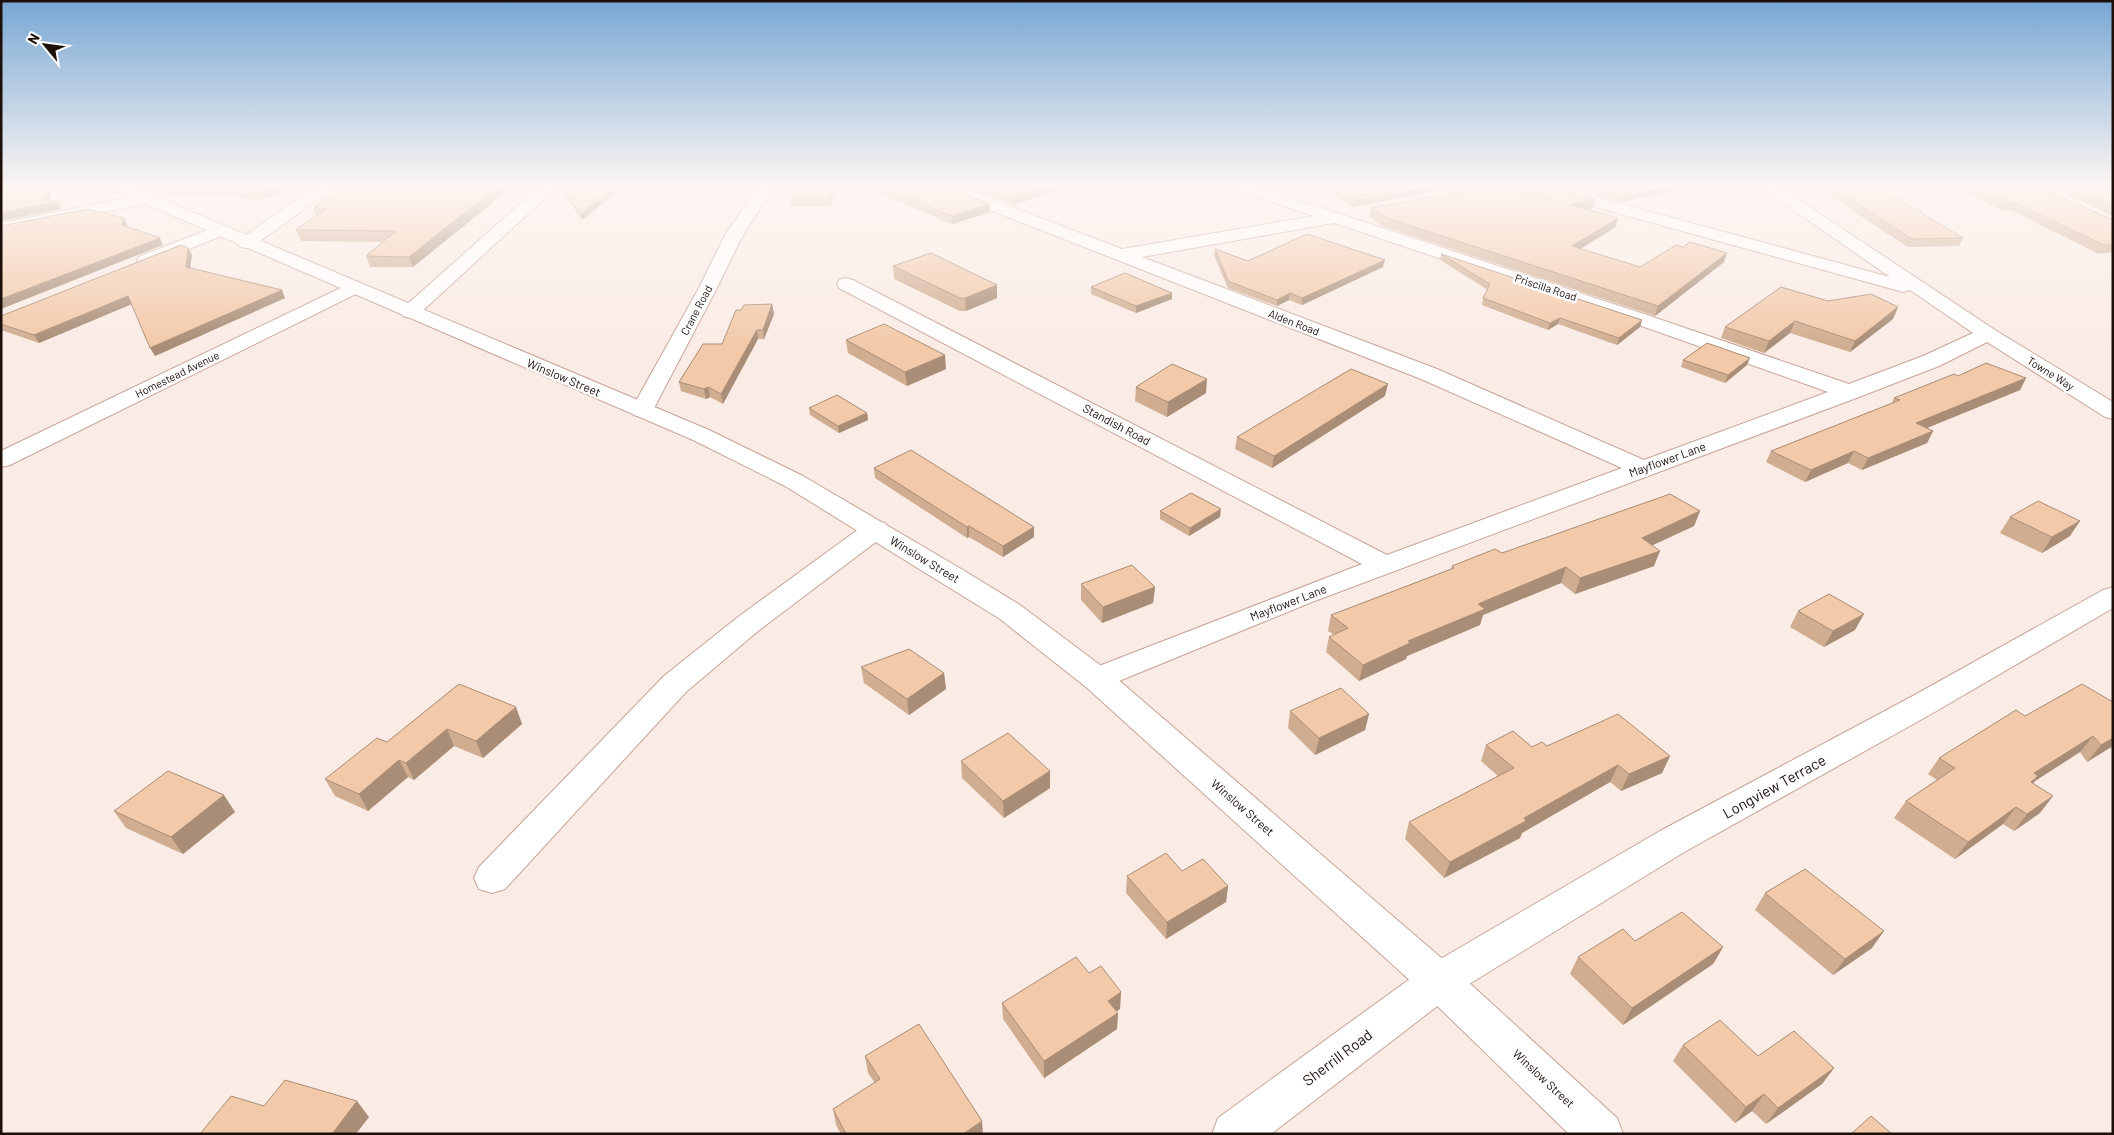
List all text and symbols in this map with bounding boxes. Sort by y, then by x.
north arrow [20,20,70,70]
text: N [24,30,43,47]
street label: Priscilla Road [1513,271,1579,303]
street label: Crane Road [677,283,715,337]
street label: Alden Road [1267,306,1321,338]
street label: Homestead Avenue [133,348,221,400]
street label: Towne Way [2025,353,2077,393]
street label: Winslow Street [525,355,603,399]
street label: Standish Road [1081,400,1153,448]
street label: Mayflower Lane [1627,439,1707,479]
street label: Winslow Street [888,533,962,585]
street label: Mayflower Lane [1248,581,1328,623]
street label: Longview Terrace [1719,750,1829,822]
street label: Winslow Street [1209,776,1277,838]
street label: Sherrill Road [1299,1025,1375,1089]
street label: Winslow Street [1510,1046,1578,1110]

